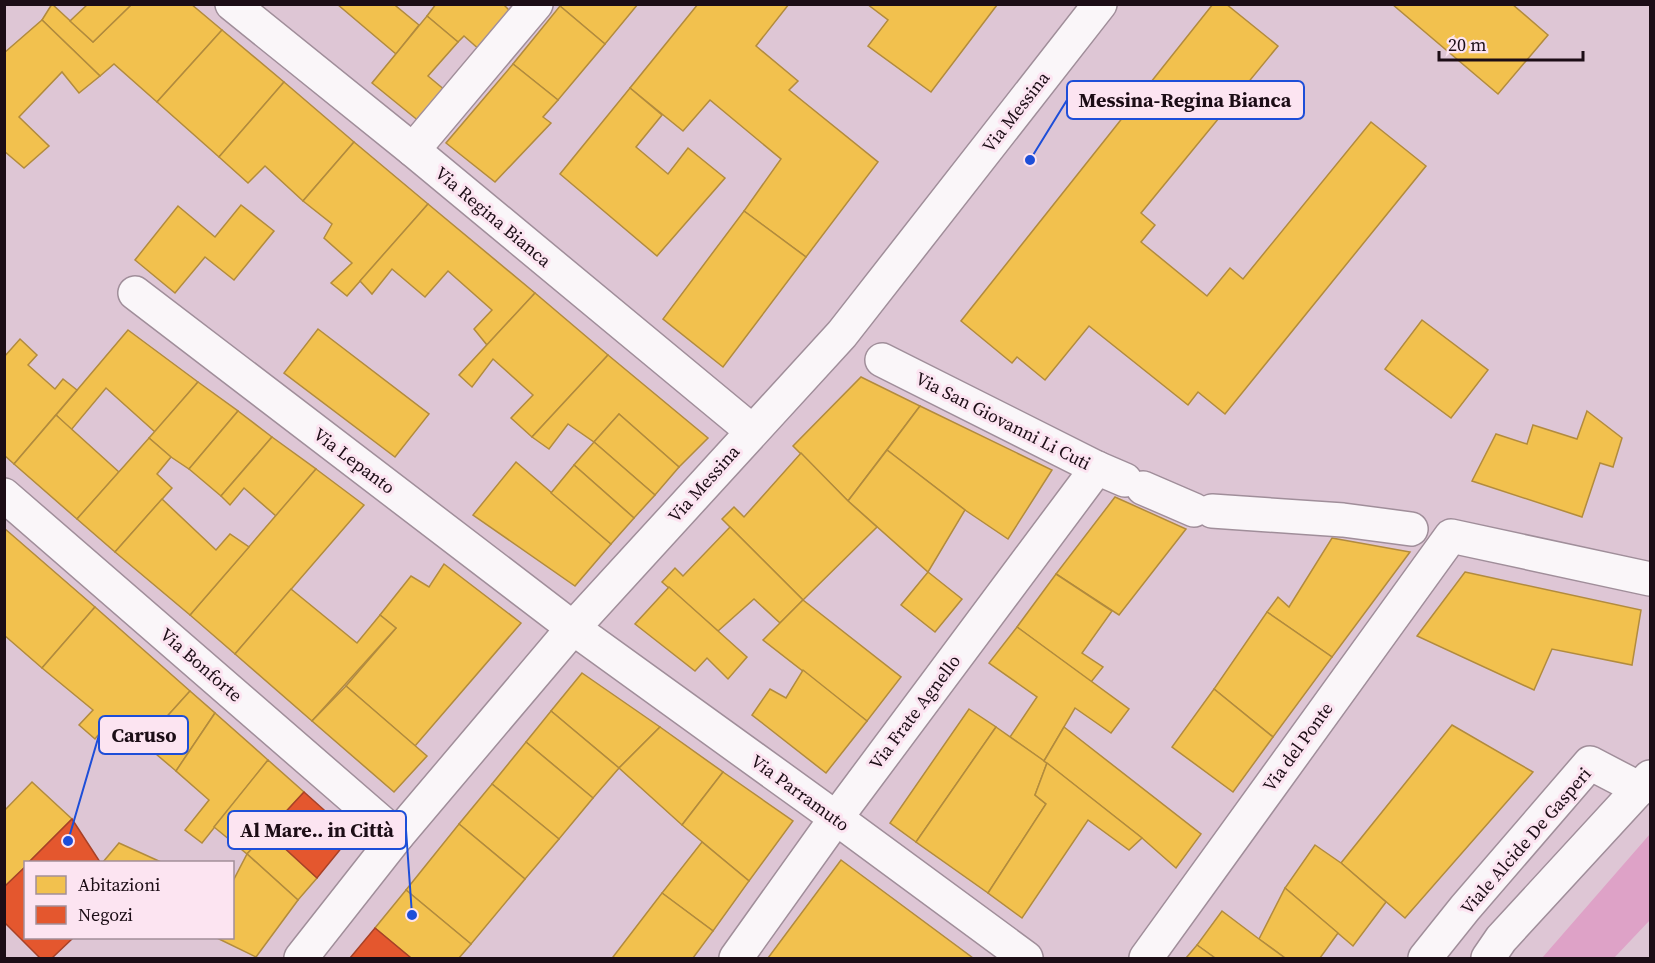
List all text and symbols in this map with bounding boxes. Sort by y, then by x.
scale bar [1439,24,1583,62]
text: 20 m [1448,32,1486,57]
street label: Via Messina [976,65,1056,157]
callout: Messina-Regina Bianca [1067,81,1304,119]
text: Messina-Regina Bianca [1079,86,1292,114]
street label: Via Regina Bianca [430,161,557,273]
street label: Via San Giovanni Li Cuti [911,365,1095,476]
street label: Via Lepanto [308,422,400,500]
street label: Via Messina [662,439,746,528]
street label: Via Bonforte [155,622,248,707]
street label: Via Frate Agnello [863,649,966,774]
street label: Via del Ponte [1257,697,1339,797]
callout: Caruso [99,716,188,754]
text: Caruso [112,721,176,749]
street label: Via Parramuto [746,748,855,837]
street label: Viale Alcide De Gasperi [1455,762,1597,920]
callout: Al Mare.. in Città [228,811,406,849]
text: Al Mare.. in Città [240,816,394,844]
legend [24,861,234,939]
text: Abitazioni [78,872,160,897]
text: Negozi [78,902,133,927]

